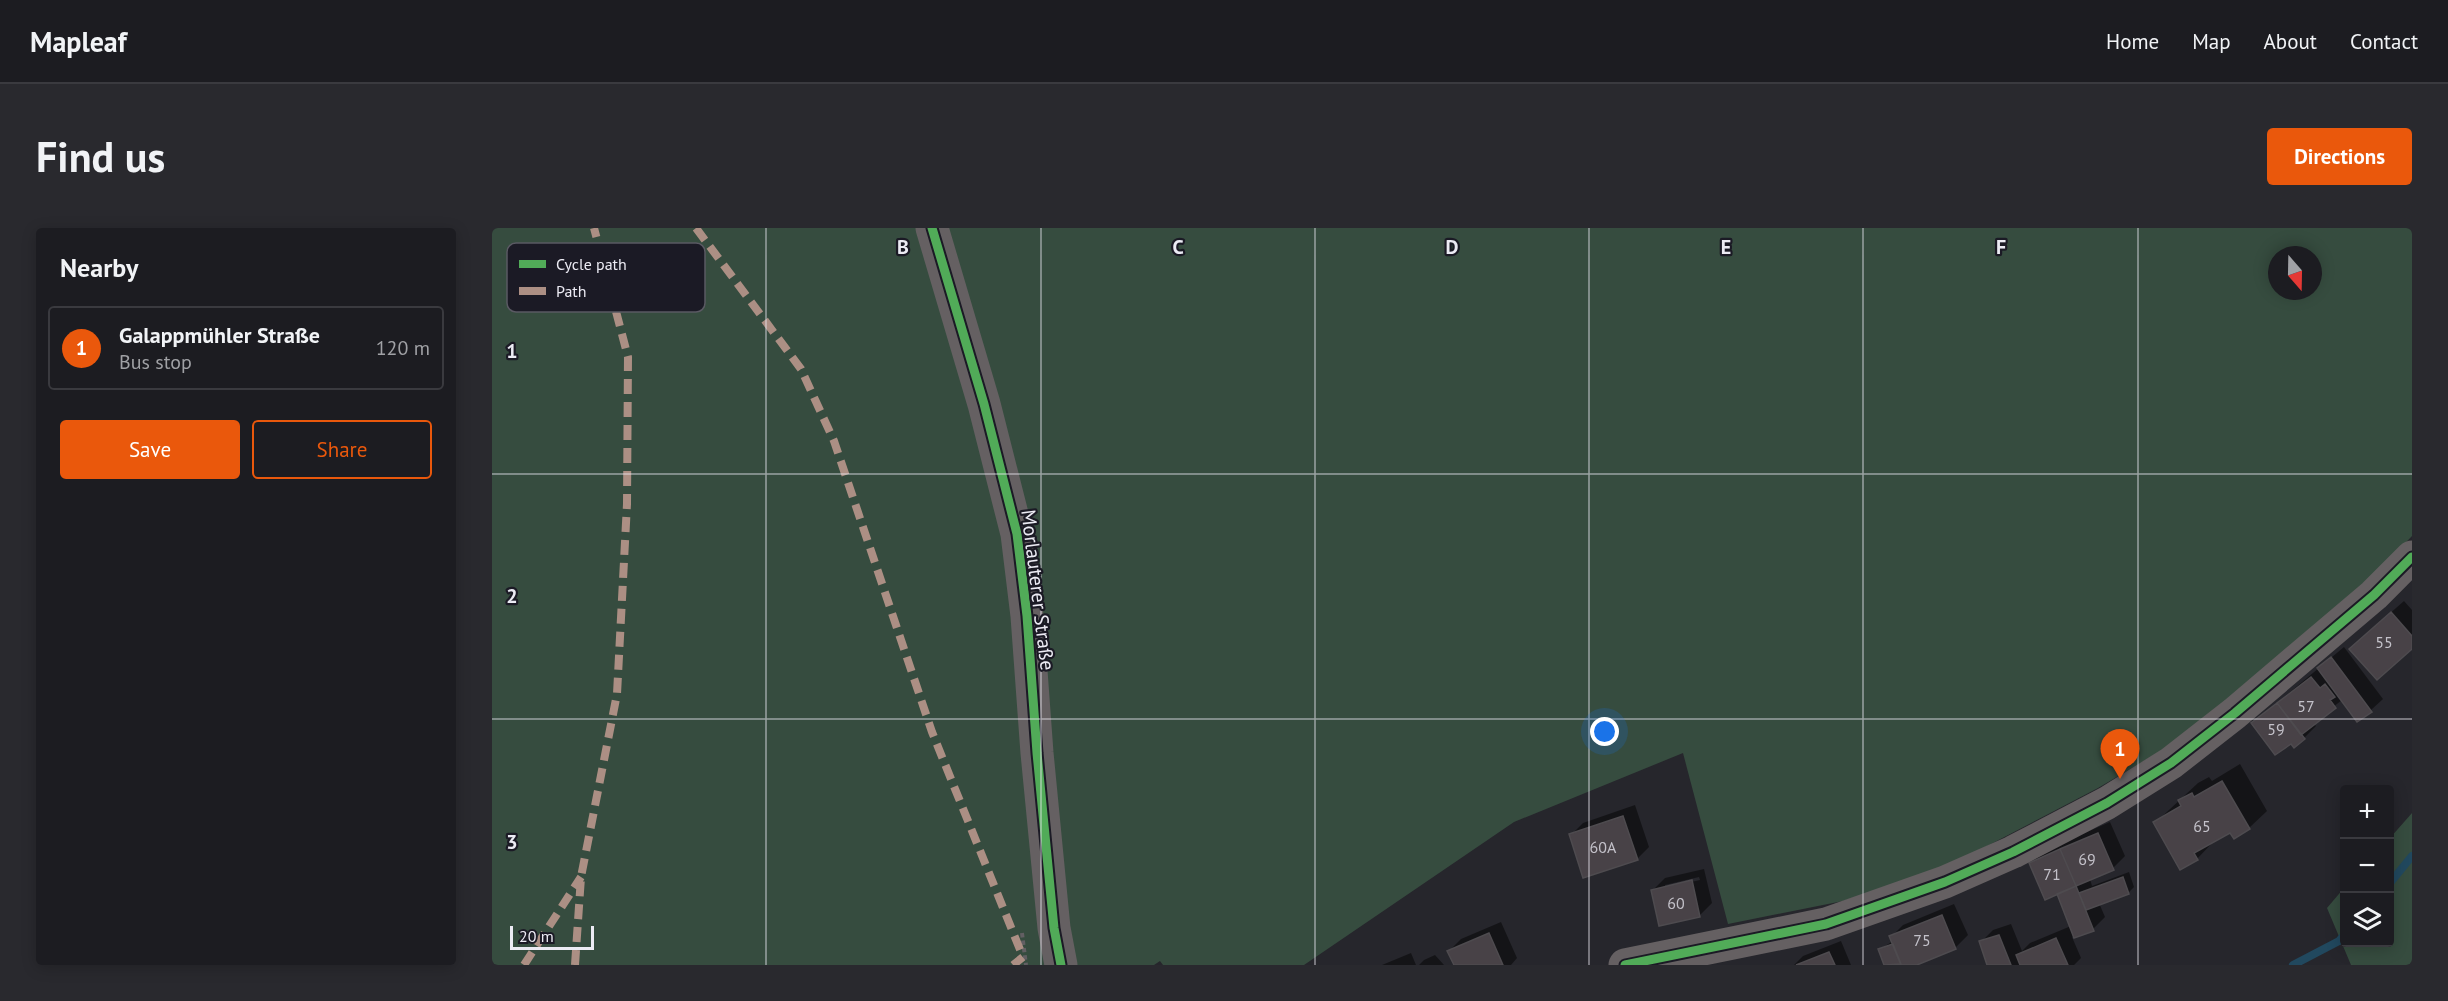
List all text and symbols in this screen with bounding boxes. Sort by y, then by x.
text: Mapleaf [30,23,127,60]
text: Home [2106,28,2159,55]
text: Map [2192,28,2231,55]
text: About [2264,28,2317,55]
text: Contact [2350,28,2418,55]
button: Directions [2267,128,2412,185]
text: Find us [36,129,165,184]
text: B [897,234,909,260]
text: C [1172,234,1184,260]
text: D [1446,234,1459,260]
text: E [1721,234,1731,260]
text: F [1996,234,2006,260]
legend [507,243,705,312]
north arrow [2268,246,2322,300]
text: Nearby [60,251,138,284]
text: Cycle path [556,254,627,274]
text: Path [556,281,587,301]
text: Galappmühler Straße [119,321,320,349]
text: 1 [76,335,87,361]
text: 120 m [376,335,430,361]
text: 1 [506,338,518,364]
text: Bus stop [119,349,192,375]
button: Save [60,420,240,479]
button: Share [252,420,432,479]
street label: Morlauterer Straße [1015,508,1061,672]
text: 2 [506,583,518,609]
house number: 55 [2375,632,2393,652]
house number: 57 [2297,696,2315,716]
your location [1590,717,1619,746]
house number: 59 [2267,719,2285,739]
pin: 1 [2100,730,2140,779]
map controls [2340,785,2394,947]
button: + [2340,785,2394,839]
house number: 65 [2193,816,2211,836]
text: 3 [506,829,518,855]
house number: 60A [1590,837,1617,857]
button: − [2340,839,2394,893]
house number: 69 [2078,849,2096,869]
house number: 71 [2043,864,2061,884]
house number: 60 [1667,893,1685,913]
button: layers [2340,893,2394,947]
scale bar [510,923,594,950]
text: 20 m [519,926,554,946]
house number: 75 [1913,930,1931,950]

